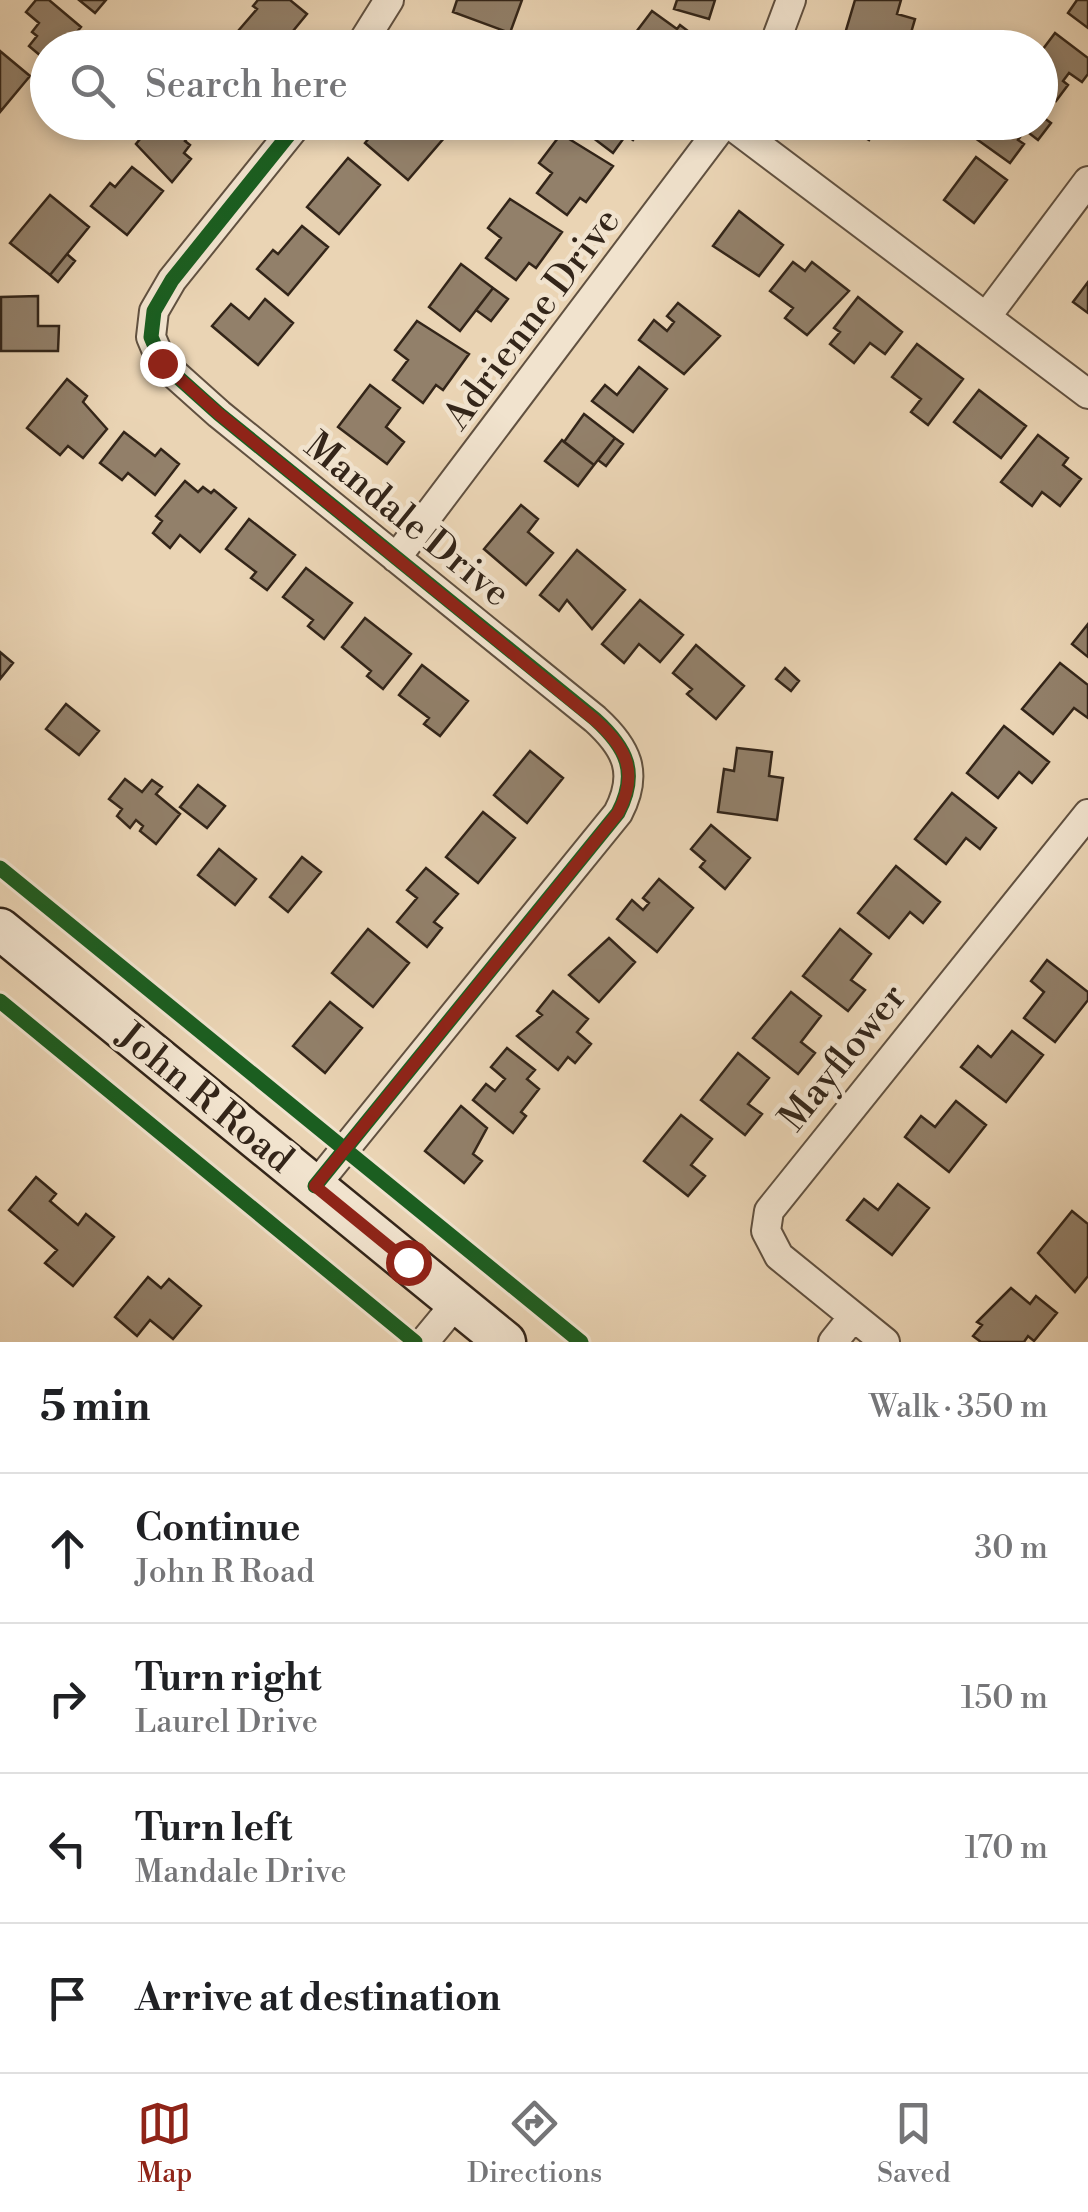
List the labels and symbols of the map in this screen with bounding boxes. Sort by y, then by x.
street label: Adrienne Drive [433,199,631,440]
route end [140,341,186,387]
street label: Mandale Drive [295,423,519,618]
street label: Mayflower [769,975,917,1141]
street label: John R Road [106,1012,303,1184]
route start [386,1240,432,1286]

